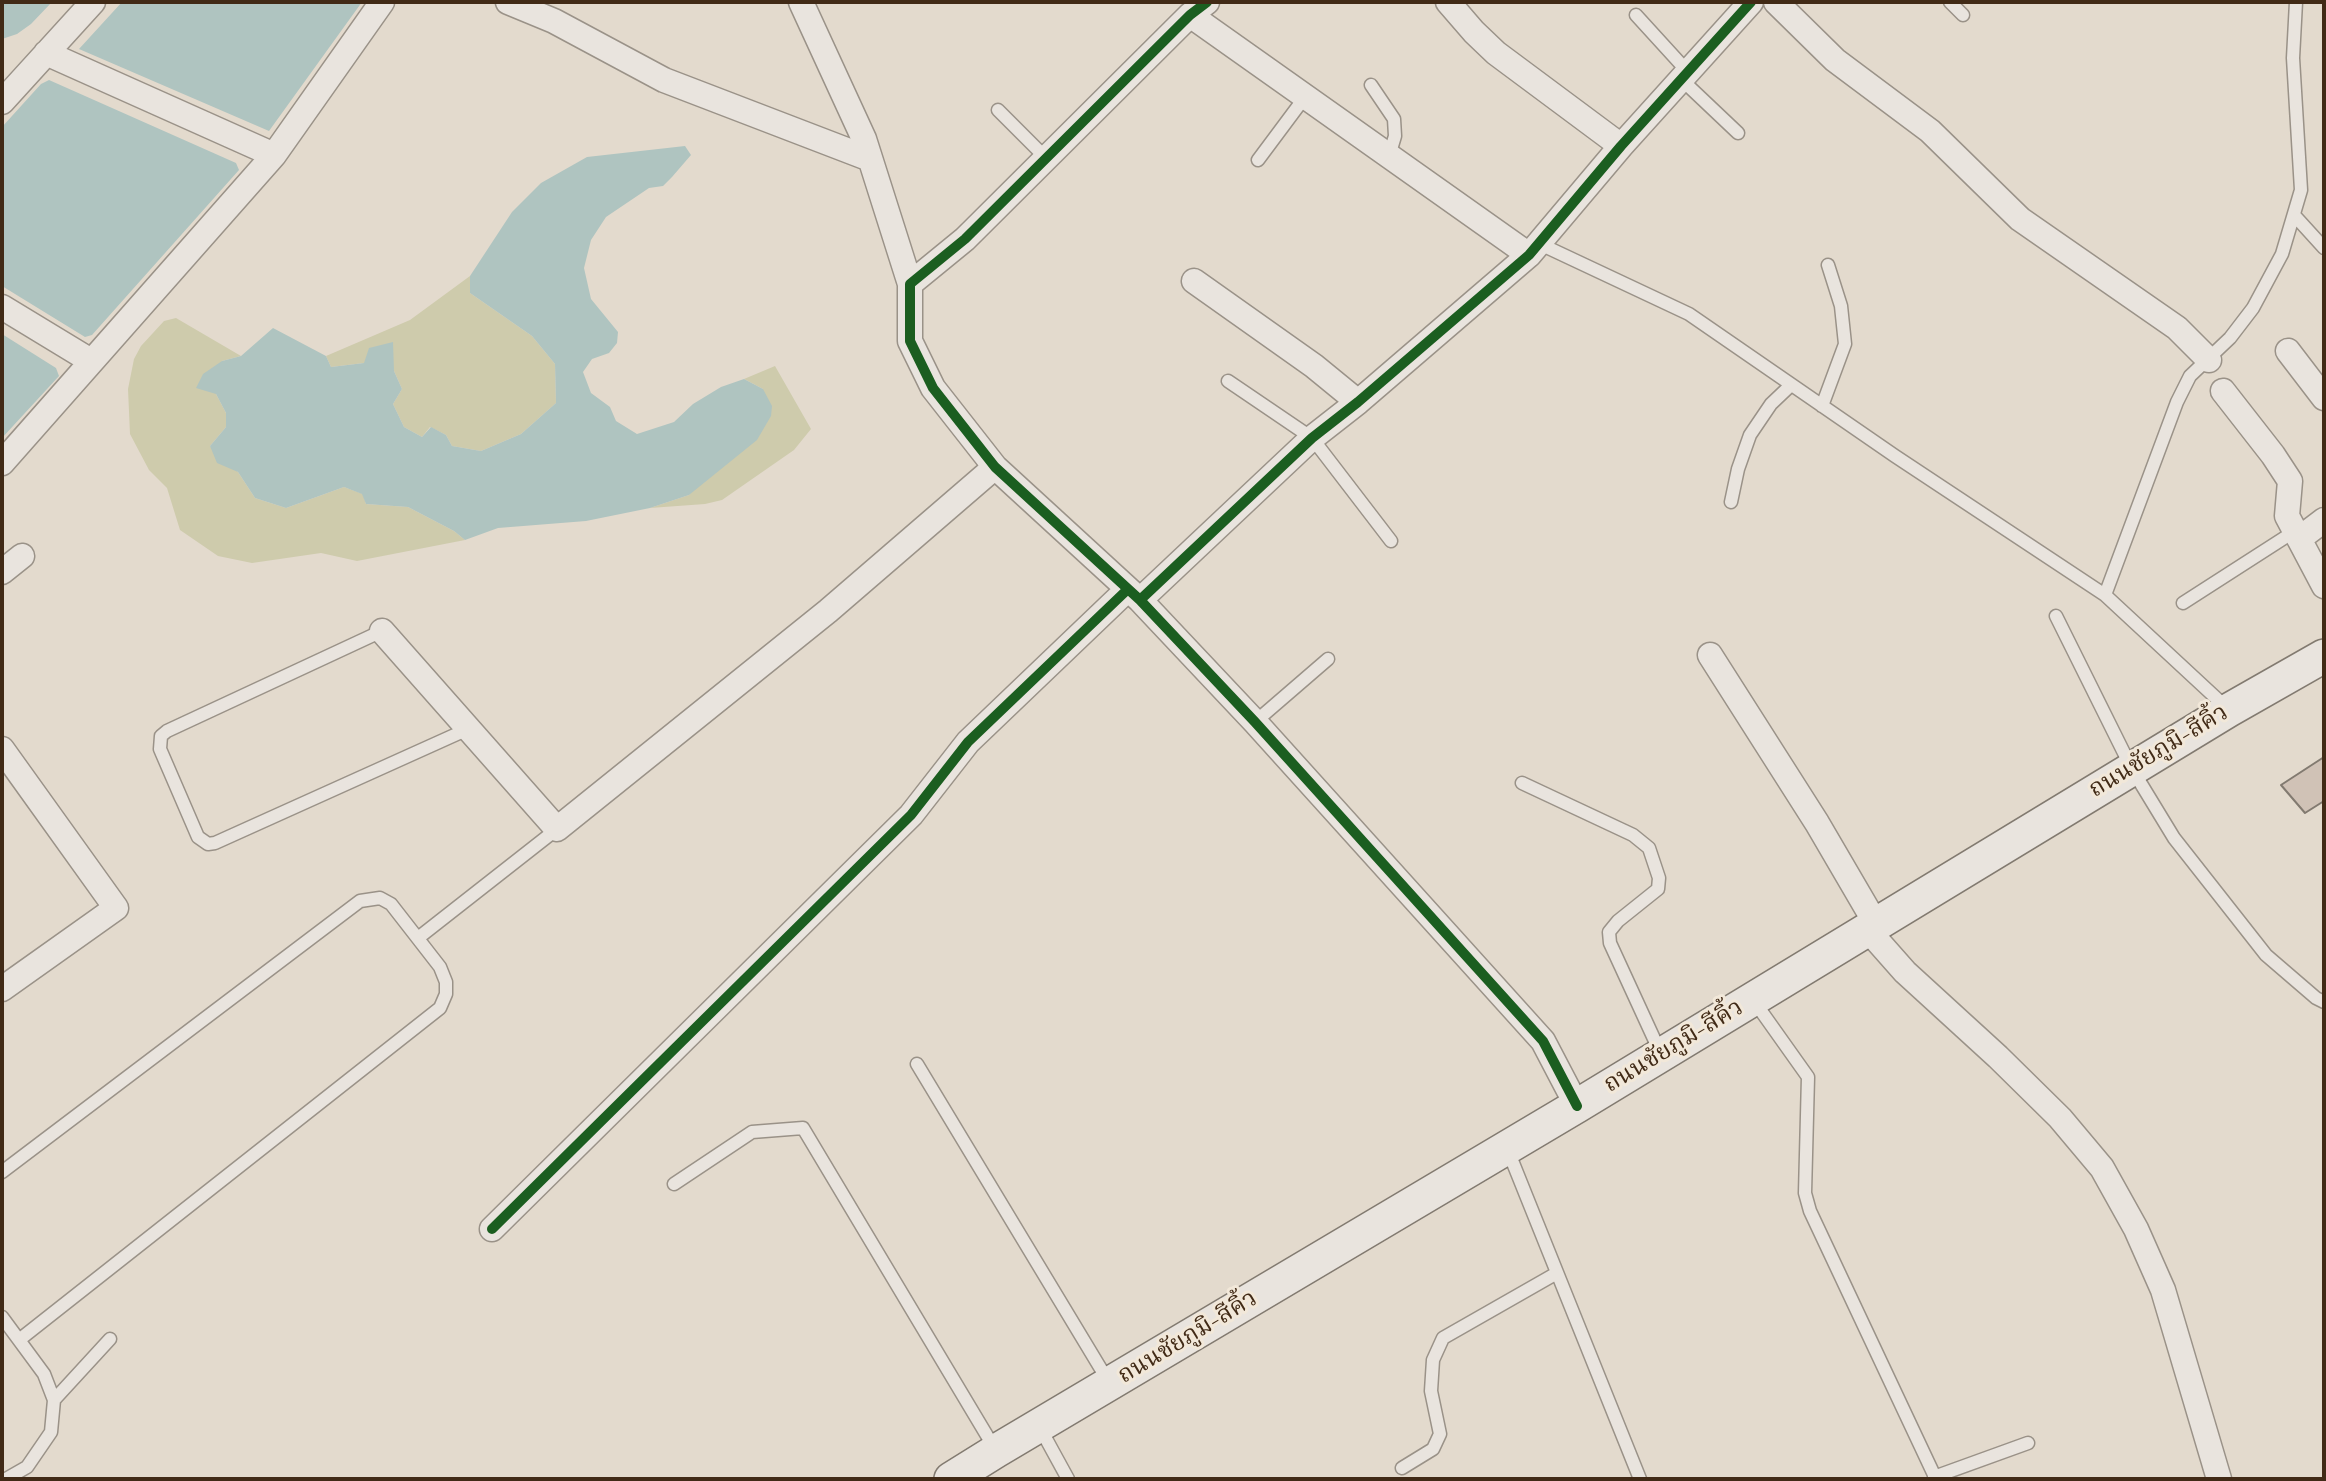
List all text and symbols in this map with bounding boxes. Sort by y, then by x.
street label: ถนนชัยภูมิ-สีคิ้ว [2084,699,2234,805]
street label: ถนนชัยภูมิ-สีคิ้ว [1599,994,1749,1100]
street label: ถนนชัยภูมิ-สีคิ้ว [1113,1285,1263,1391]

